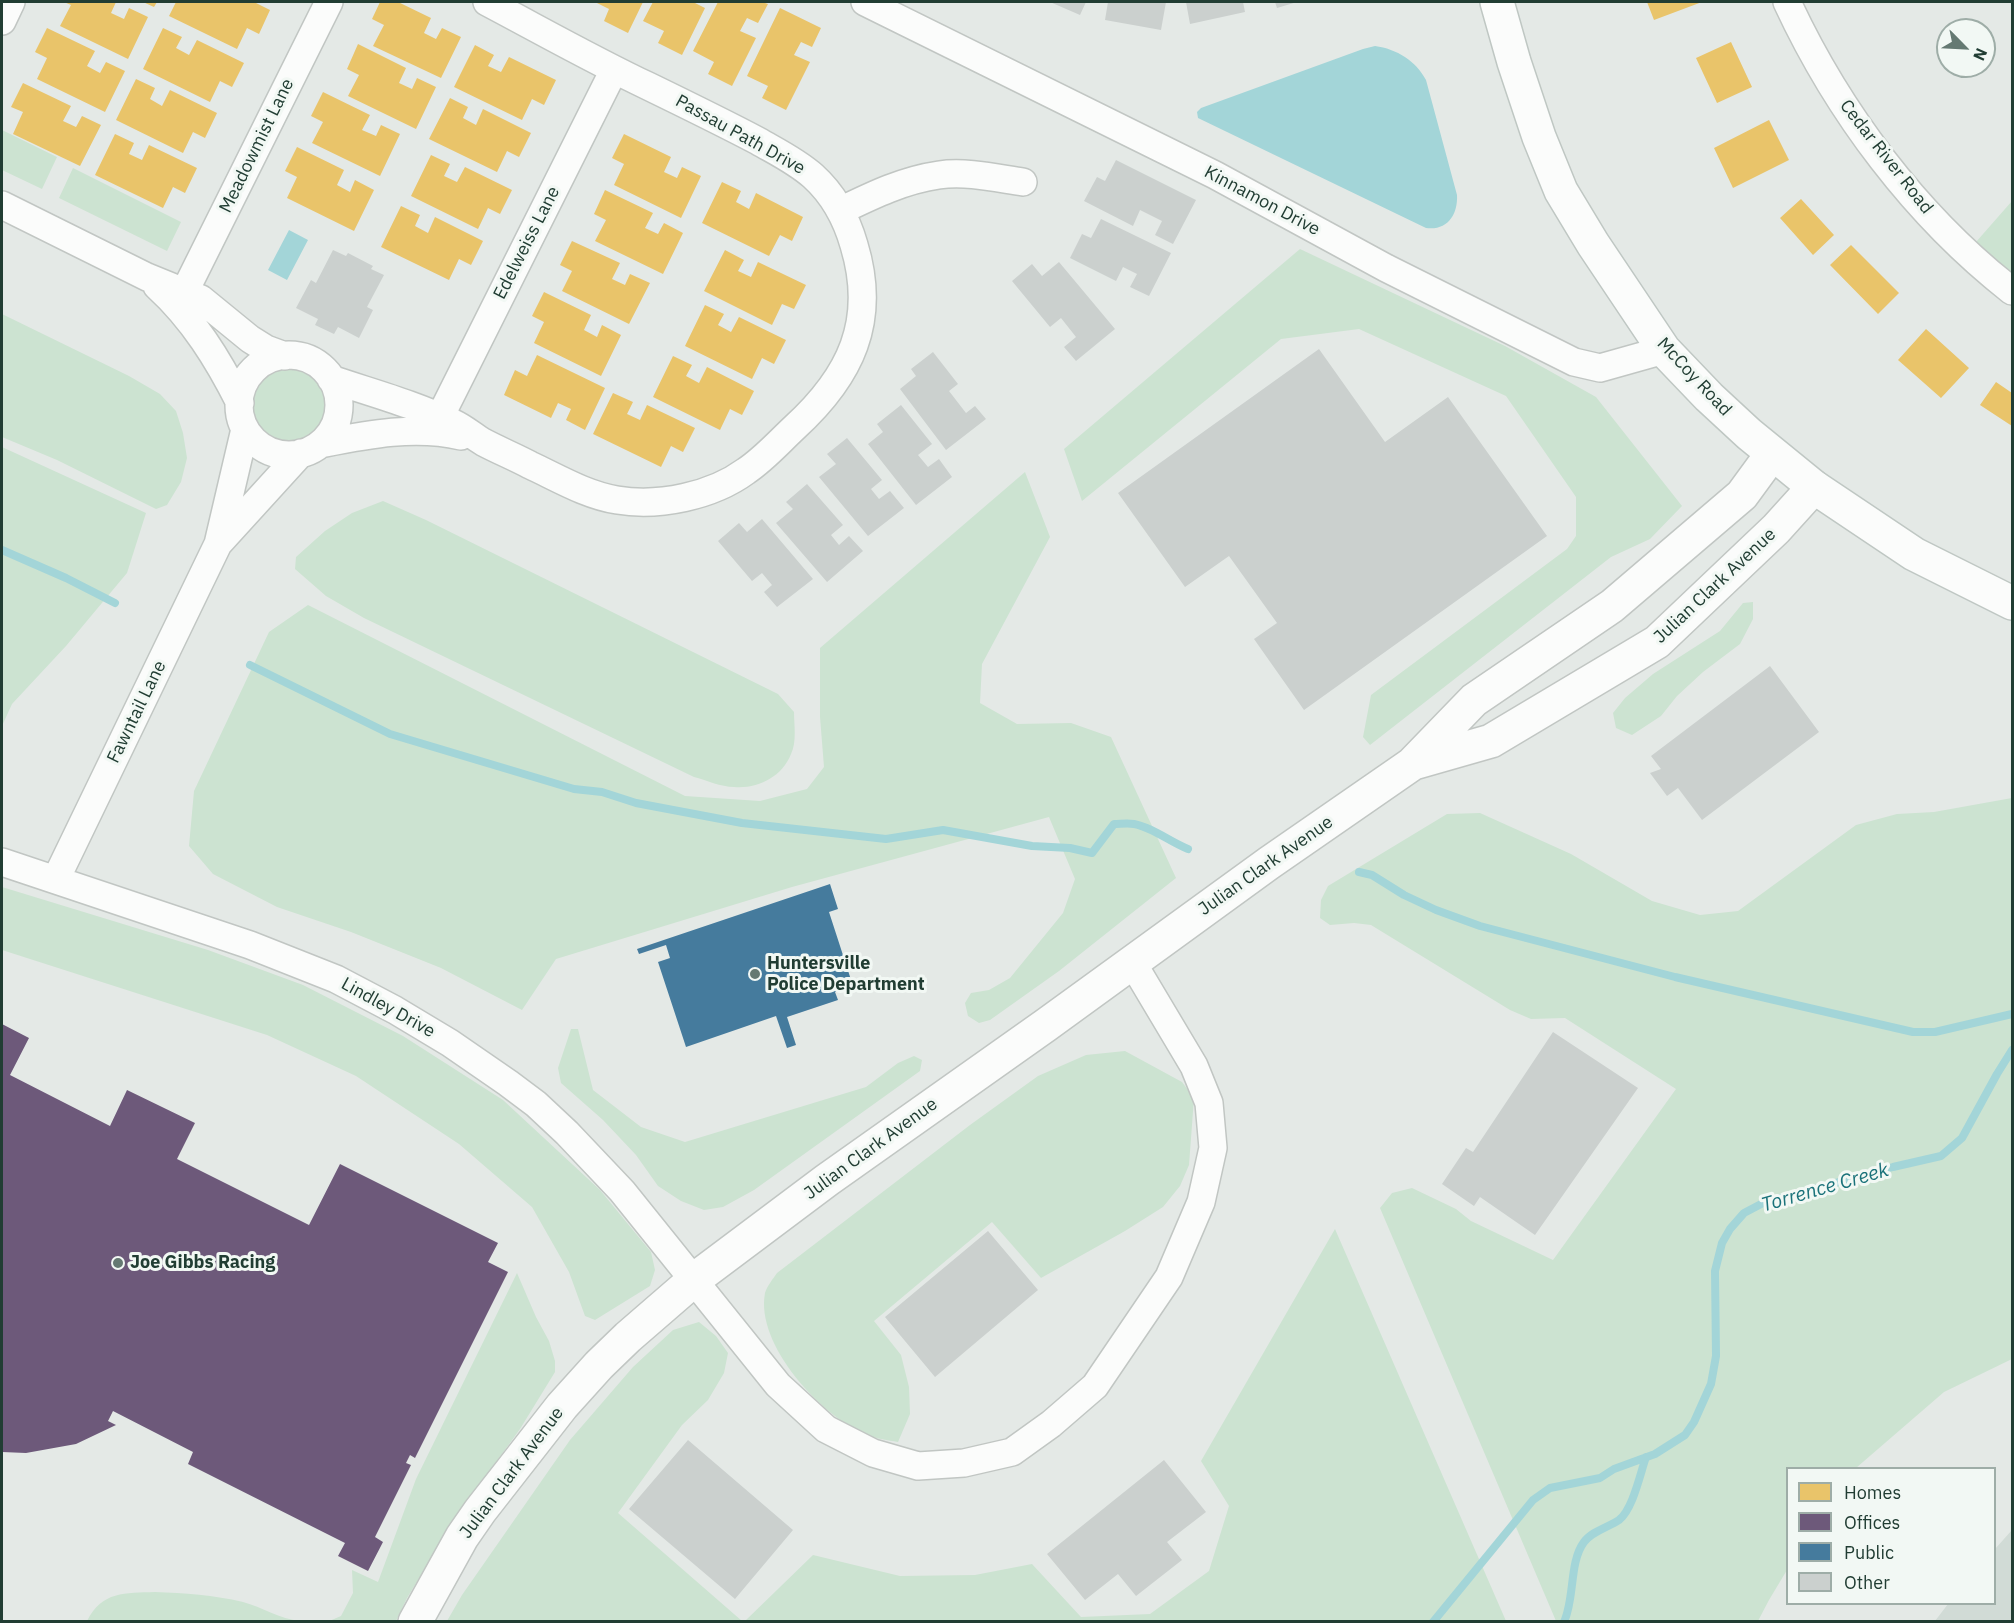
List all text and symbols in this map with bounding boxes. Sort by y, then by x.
north arrow [1936,18,1996,78]
text: N [1969,45,1992,64]
street label: Meadowmist Lane [215,75,299,217]
street label: Passau Path Drive [671,90,809,180]
street label: Cedar River Road [1835,96,1937,218]
street label: Kinnamon Drive [1200,161,1324,241]
street label: Edelweiss Lane [489,183,565,303]
street label: McCoy Road [1652,333,1736,421]
street label: Julian Clark Avenue [1649,524,1781,648]
street label: Fawntail Lane [103,657,171,767]
street label: Julian Clark Avenue [1195,812,1337,920]
place label: Huntersville Police Department [767,953,925,996]
marker: Huntersville Police Department [748,967,762,981]
street label: Lindley Drive [337,973,439,1043]
street label: Julian Clark Avenue [800,1094,942,1204]
water label: Torrence Creek [1759,1158,1891,1218]
place label: Joe Gibbs Racing [130,1252,275,1274]
marker: Joe Gibbs Racing [111,1256,125,1270]
street label: Julian Clark Avenue [456,1403,568,1543]
legend [1786,1467,1996,1605]
text: Homes [1844,1481,1901,1504]
text: Offices [1844,1511,1900,1534]
text: Public [1844,1541,1894,1564]
text: Other [1844,1571,1890,1594]

